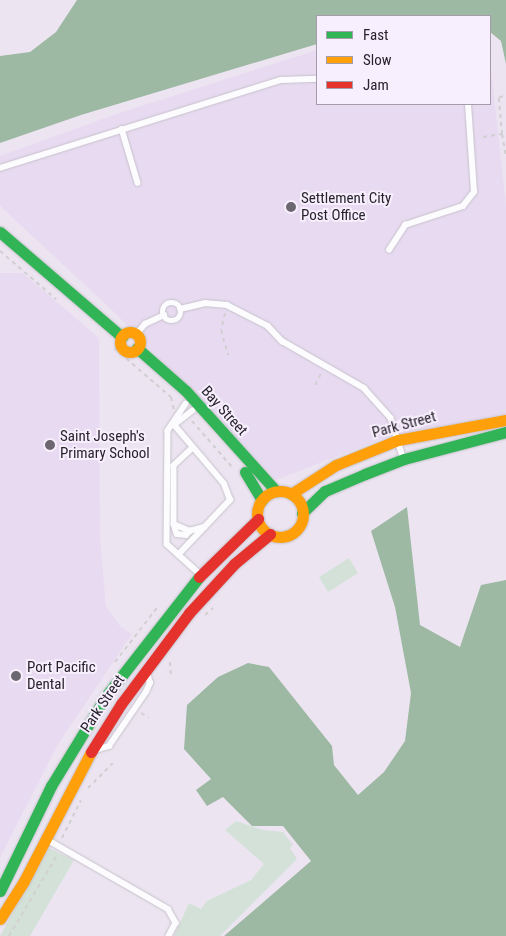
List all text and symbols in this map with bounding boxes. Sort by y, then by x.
legend [316,15,491,105]
text: Fast [363,26,388,44]
text: Slow [363,51,392,69]
text: Jam [363,76,389,94]
place label: Settlement City Post Office [301,189,391,224]
marker: Settlement City Post Office [285,201,297,213]
street label: Bay Street [197,383,251,439]
street label: Park Street [370,408,438,442]
place label: Saint Joseph's Primary School [60,427,150,462]
marker: Saint Joseph's Primary School [44,439,56,451]
place label: Port Pacific Dental [27,658,96,693]
marker: Port Pacific Dental [9,669,23,683]
street label: Park Street [77,672,129,736]

